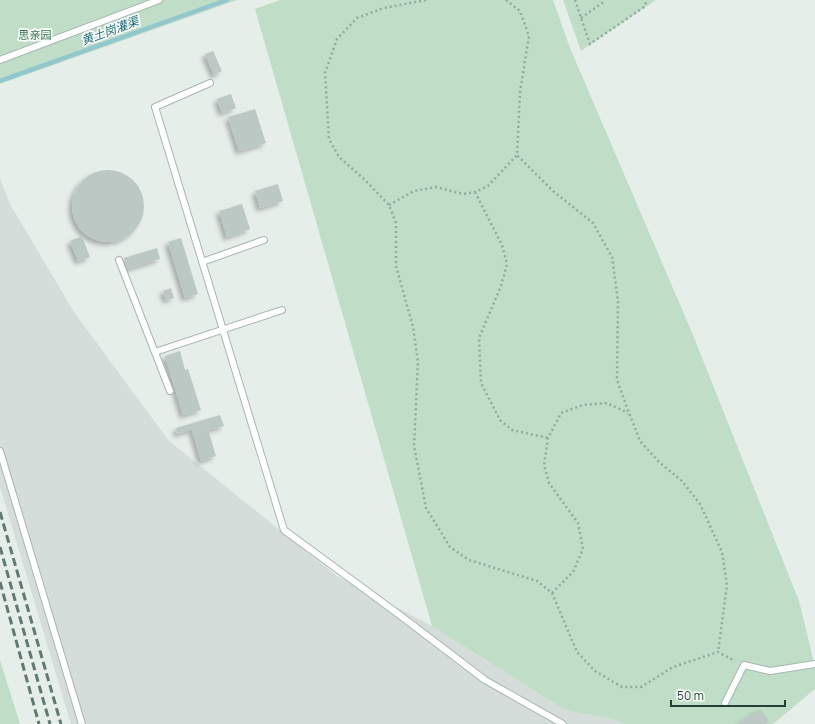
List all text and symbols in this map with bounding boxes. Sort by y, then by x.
water label: 黄土岗灌渠 [79,12,143,49]
park label: 思亲园 [19,27,52,42]
scale bar [671,682,785,708]
text: 50 m [677,687,704,704]

